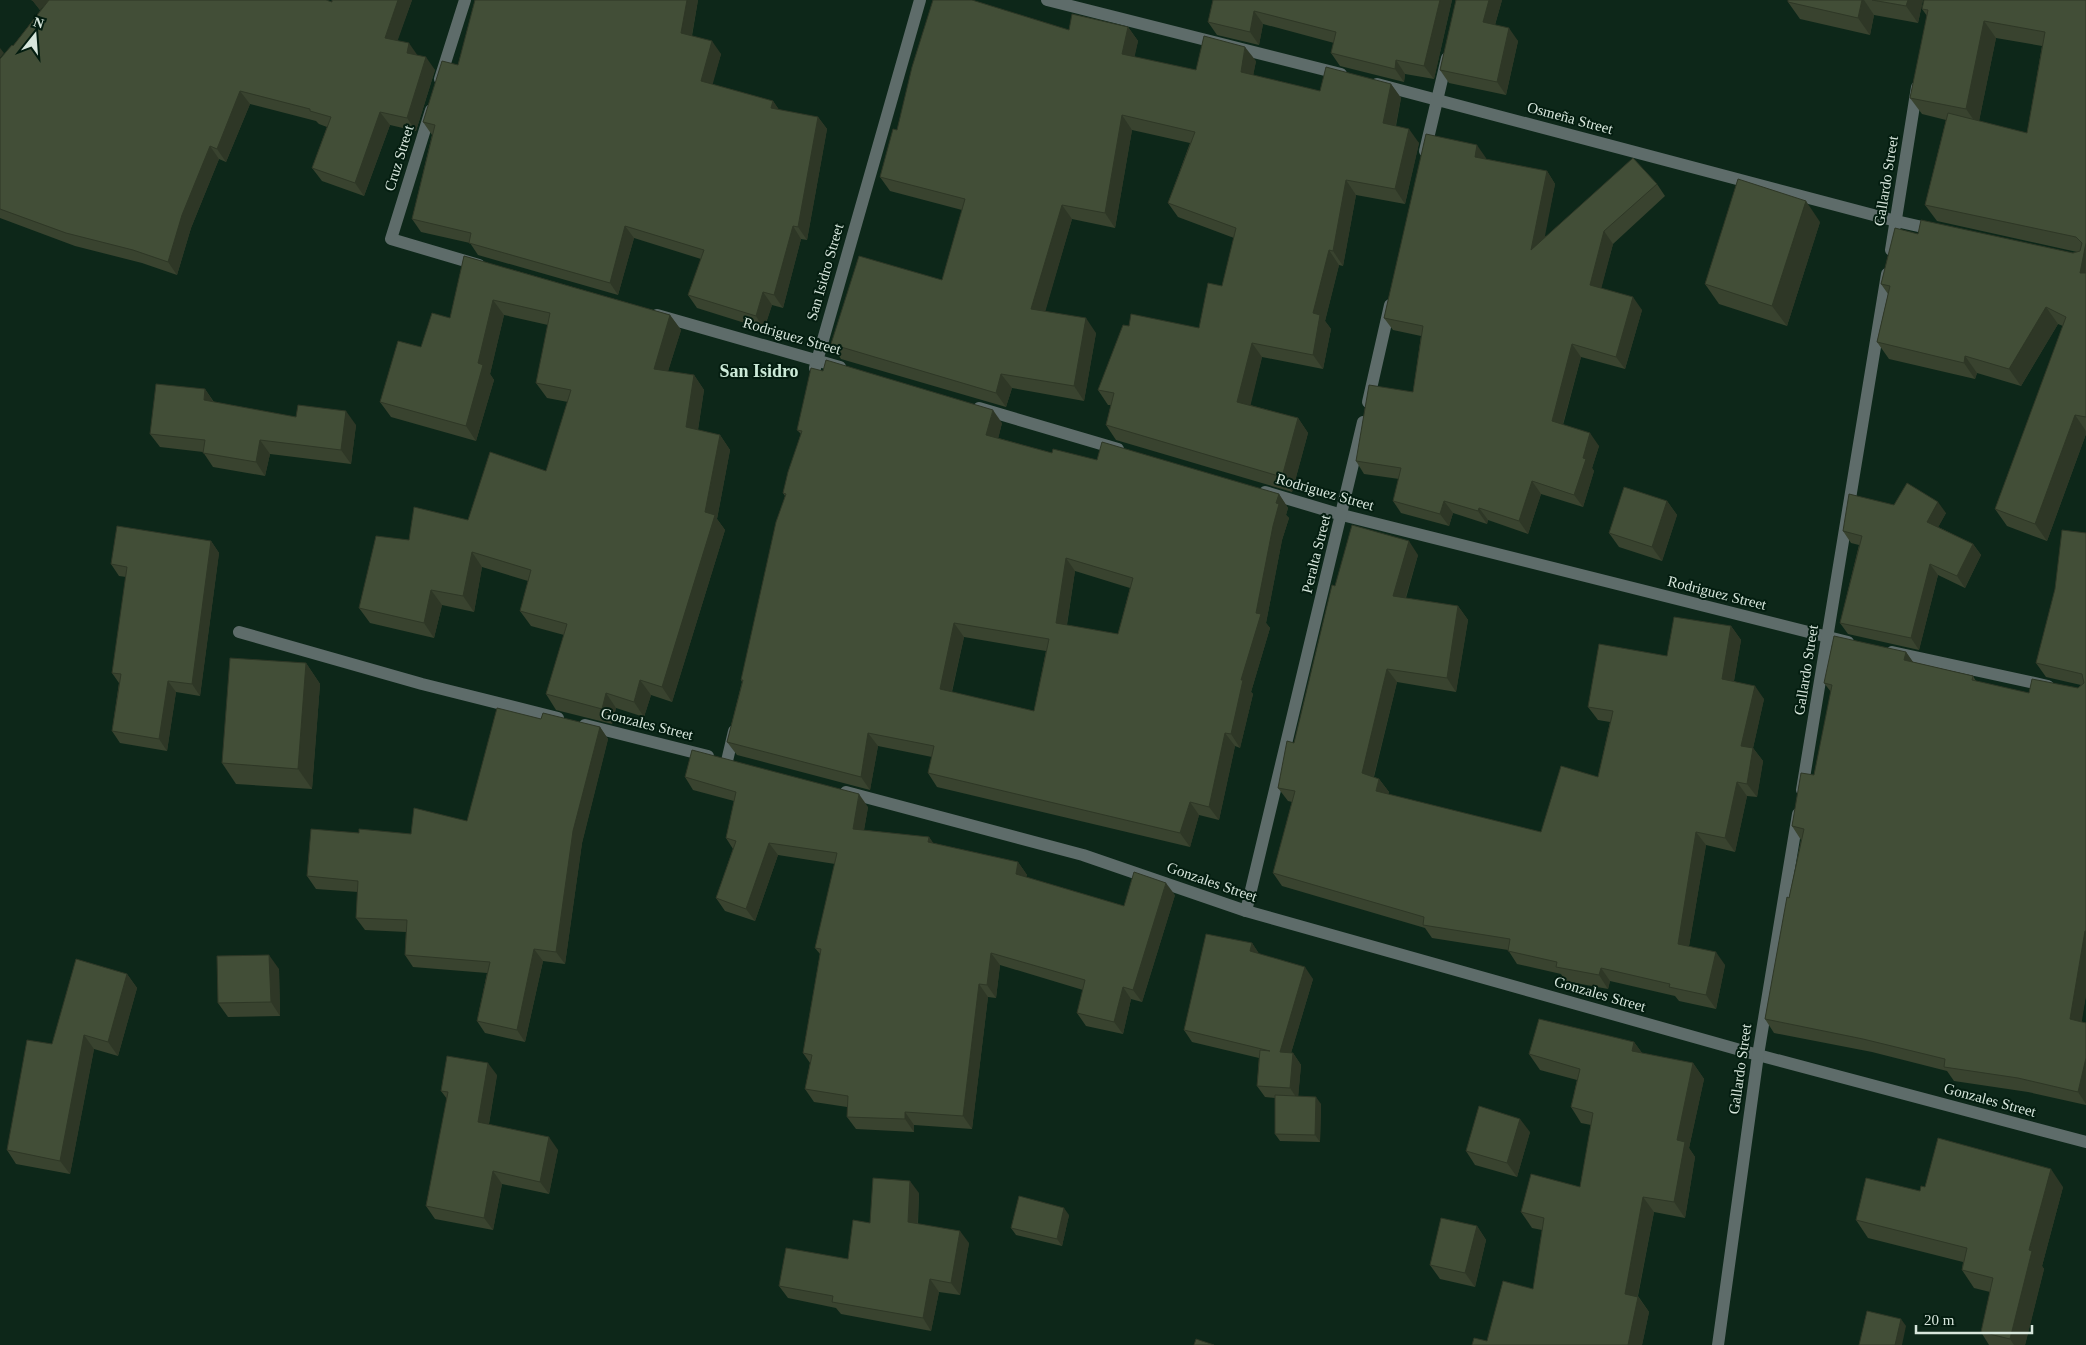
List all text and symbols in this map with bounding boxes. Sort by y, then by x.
north arrow [10,10,60,60]
text: N [32,14,46,32]
street label: Osmeña Street [1525,99,1615,137]
street label: Cruz Street [381,122,417,193]
street label: Gallardo Street [1871,134,1901,227]
street label: San Isidro Street [804,221,847,322]
street label: Rodriguez Street [741,314,844,358]
district label: San Isidro [719,361,799,381]
street label: Rodriguez Street [1274,470,1377,514]
street label: Peralta Street [1299,512,1334,595]
street label: Rodriguez Street [1666,573,1769,613]
street label: Gallardo Street [1791,623,1821,716]
street label: Gonzales Street [599,705,696,743]
street label: Gonzales Street [1165,859,1260,905]
street label: Gonzales Street [1552,973,1648,1015]
street label: Gallardo Street [1726,1022,1754,1115]
street label: Gonzales Street [1942,1080,2039,1120]
scale bar [1916,1302,2032,1334]
text: 20 m [1924,1312,1955,1328]

